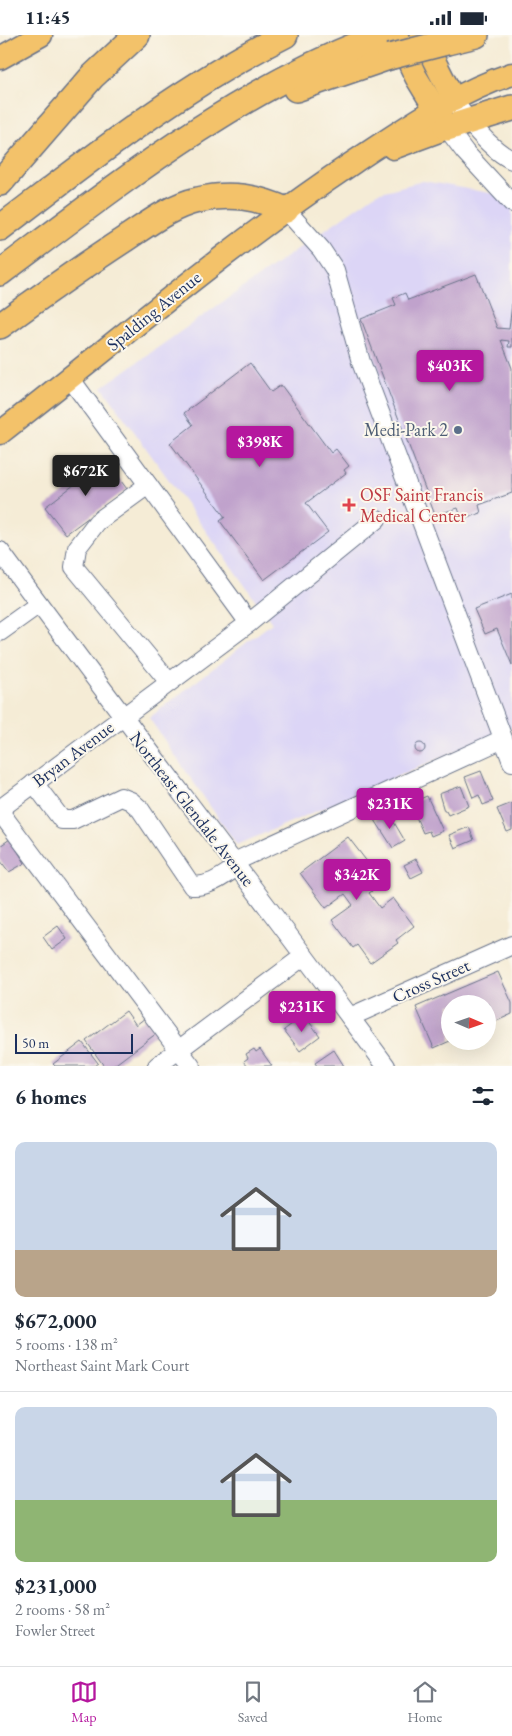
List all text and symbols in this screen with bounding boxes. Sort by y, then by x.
text: 11:45 [25,5,71,30]
street label: Spalding Avenue [102,265,206,356]
pin: $403K [415,349,485,392]
text: $403K [428,355,472,376]
place label: Medi-Park 2 [364,418,448,441]
marker: Medi-Park 2 [452,424,464,436]
pin: $398K [225,425,295,468]
text: $398K [238,431,282,452]
pin: $672K [51,455,121,497]
text: $672K [64,460,108,481]
place label: OSF Saint Francis Medical Center [360,483,483,527]
marker: OSF Saint Francis Medical Center [342,498,356,512]
street label: Bryan Avenue [27,715,118,792]
street label: Northeast Glendale Avenue [125,727,260,891]
pin: $231K [355,787,425,830]
text: $231K [368,793,412,814]
pin: $342K [322,859,392,901]
text: $342K [335,864,379,885]
street label: Cross Street [388,953,473,1008]
pin: $231K [267,991,337,1033]
north arrow [441,995,496,1050]
map controls [441,995,496,1050]
text: $231K [280,996,324,1017]
scale bar [15,1031,132,1054]
text: 50 m [22,1034,49,1052]
icon: filters [469,1082,497,1110]
text: 6 homes [15,1083,87,1110]
icon: home [211,1174,301,1264]
text: $672,000 [15,1307,97,1334]
text: 5 rooms · 138 m² [15,1334,118,1355]
text: Northeast Saint Mark Court [15,1355,189,1376]
icon: home [211,1440,301,1530]
text: $231,000 [15,1572,97,1599]
text: 2 rooms · 58 m² [15,1599,110,1620]
text: Fowler Street [15,1620,95,1641]
tab: Map [70,1678,98,1726]
tab: Saved [238,1678,268,1726]
tab: Home [407,1678,442,1726]

